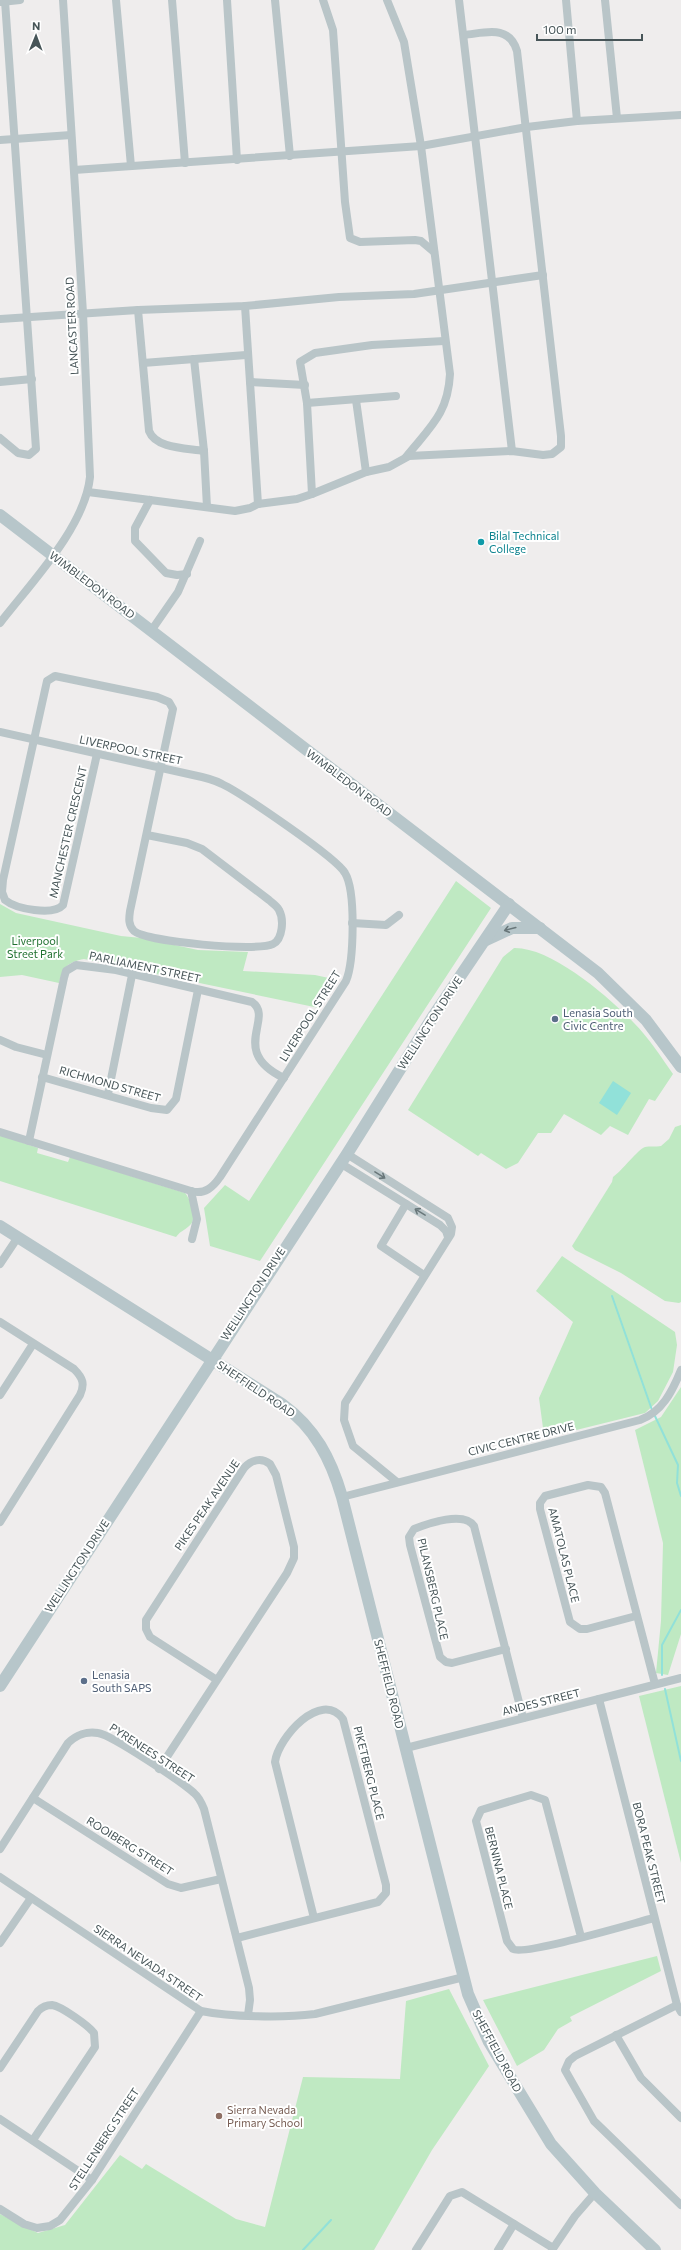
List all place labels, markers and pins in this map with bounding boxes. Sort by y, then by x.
place label: Bilal Technical College [489,529,559,555]
marker: Bilal Technical College [476,537,486,547]
place label: Lenasia South Civic Centre [563,1006,633,1032]
marker: Lenasia South Civic Centre [550,1014,560,1024]
place label: Lenasia South SAPS [92,1668,151,1694]
marker: Lenasia South SAPS [79,1676,89,1686]
place label: Sierra Nevada Primary School [227,2103,303,2129]
marker: Sierra Nevada Primary School [214,2111,224,2121]

